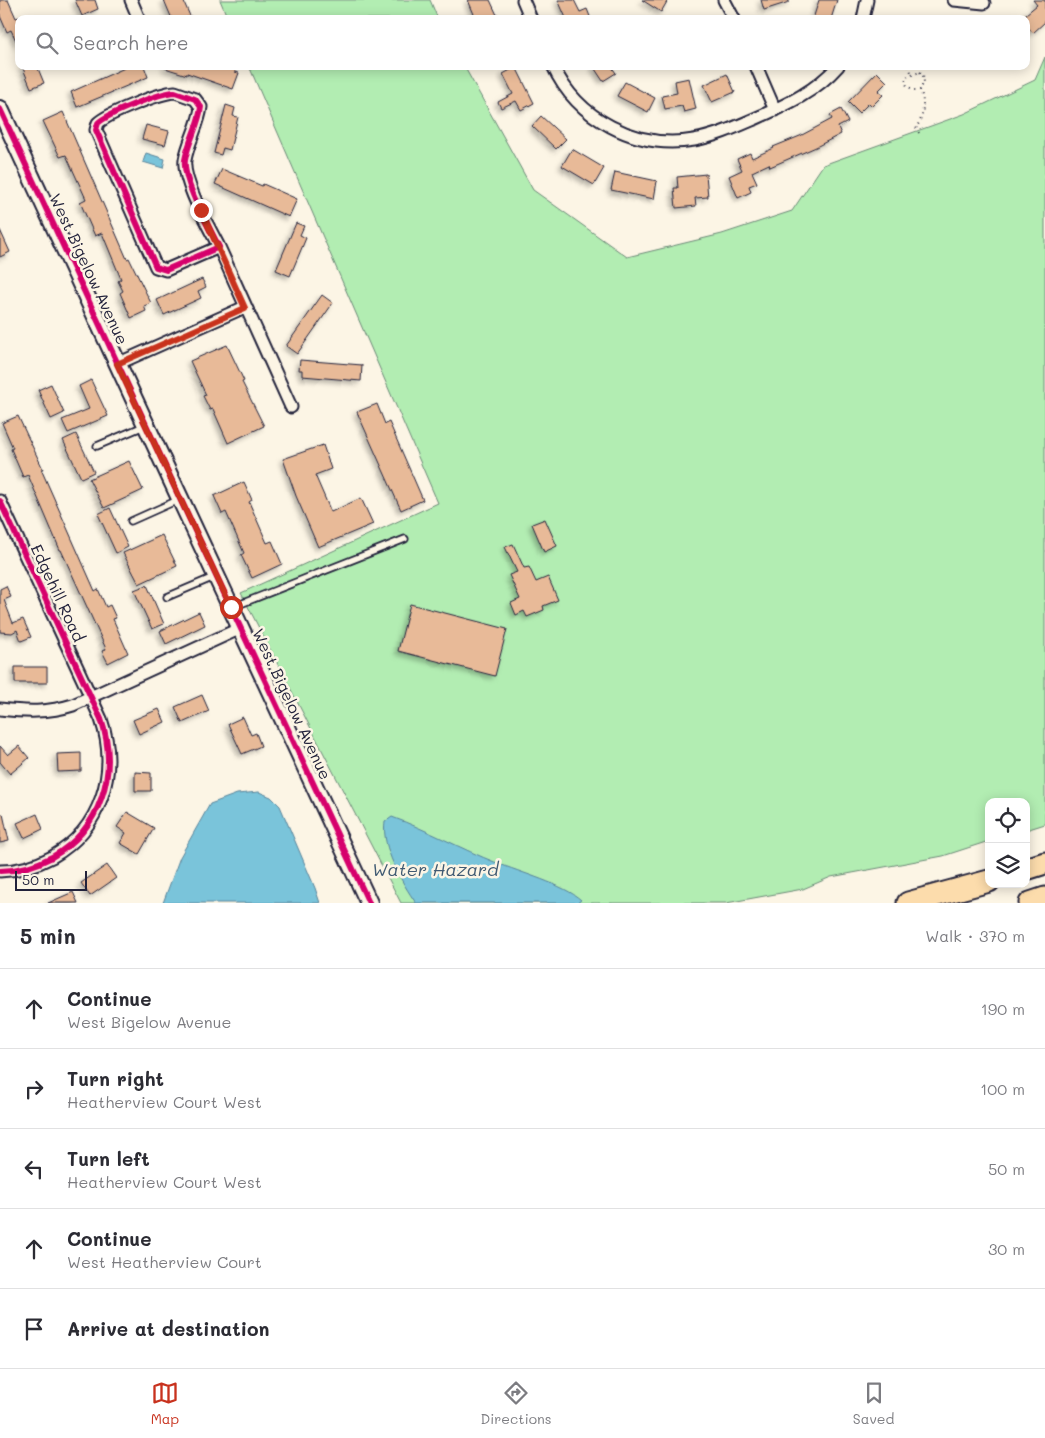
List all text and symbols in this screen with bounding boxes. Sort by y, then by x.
search box [15,15,1030,70]
icon: search [33,29,61,57]
text: Search here [73,30,189,55]
street label: West Bigelow Avenue [45,190,134,348]
route end [190,199,213,222]
street label: Edgehill Road [27,541,90,645]
route start [220,596,243,619]
street label: West Bigelow Avenue [248,625,337,783]
map controls [985,798,1030,888]
button: locate [985,798,1030,843]
button: layers [985,843,1030,888]
water label: Water Hazard [372,857,500,881]
scale bar [15,868,88,891]
text: 50 m [22,870,54,889]
text: 5 min [20,922,76,949]
text: Walk · 370 m [925,925,1025,946]
text: Continue [67,986,152,1011]
icon: ahead [20,995,48,1023]
text: 190 m [981,998,1025,1019]
text: West Bigelow Avenue [67,1011,231,1032]
text: Turn right [67,1066,164,1091]
icon: right [20,1075,48,1103]
text: 100 m [980,1078,1025,1099]
text: Heatherview Court West [67,1091,262,1112]
text: Turn left [67,1146,150,1171]
icon: left [20,1155,48,1183]
text: 50 m [988,1158,1025,1179]
text: Heatherview Court West [67,1171,262,1192]
text: Continue [67,1226,152,1251]
icon: ahead [20,1235,48,1263]
text: 30 m [988,1238,1025,1259]
text: West Heatherview Court [67,1251,262,1272]
icon: arrive [20,1315,48,1343]
text: Arrive at destination [67,1316,270,1341]
tab: Map [151,1379,179,1428]
tab: Directions [480,1379,552,1428]
tab: Saved [853,1379,894,1428]

